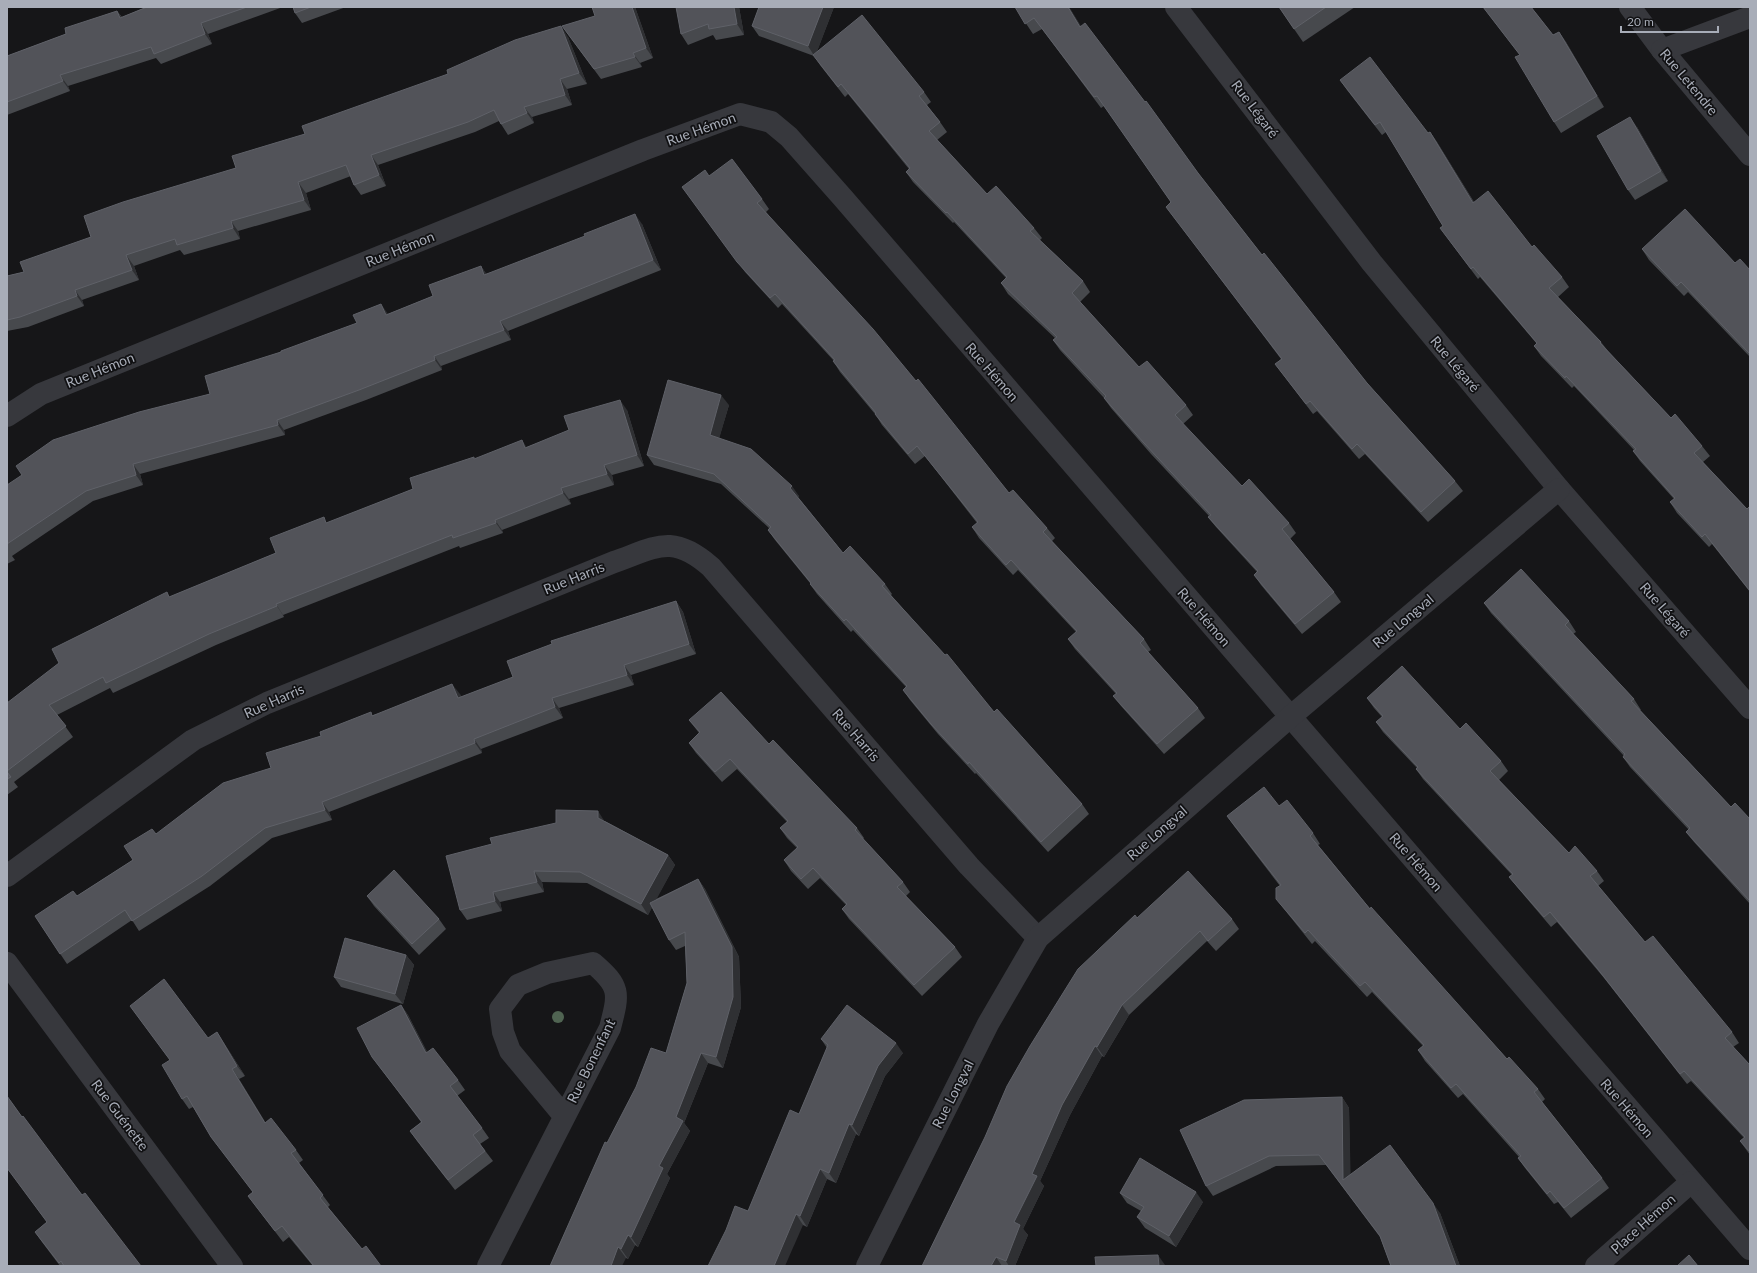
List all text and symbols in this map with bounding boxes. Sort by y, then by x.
scale bar [1621,8,1718,34]
text: 20 m [1627,14,1654,29]
street label: Rue Letendre [1657,45,1722,118]
street label: Rue Légaré [1228,77,1283,141]
street label: Rue Hémon [664,108,738,149]
street label: Rue Hémon [363,227,437,270]
street label: Rue Légaré [1427,332,1484,395]
street label: Rue Hémon [962,339,1023,405]
street label: Rue Hémon [63,348,137,391]
street label: Rue Harris [541,558,607,597]
street label: Rue Légaré [1637,579,1694,641]
street label: Rue Hémon [1174,584,1235,650]
street label: Rue Longval [1369,590,1437,651]
street label: Rue Harris [241,680,307,721]
street label: Rue Harris [829,705,884,765]
street label: Rue Longval [1123,802,1190,863]
street label: Rue Hémon [1386,829,1447,895]
street label: Rue Bonenfant [563,1016,618,1106]
street label: Rue Longval [928,1057,977,1131]
street label: Rue Hémon [1597,1075,1658,1141]
street label: Rue Guénette [88,1076,153,1154]
street label: Place Hémon [1607,1190,1679,1257]

